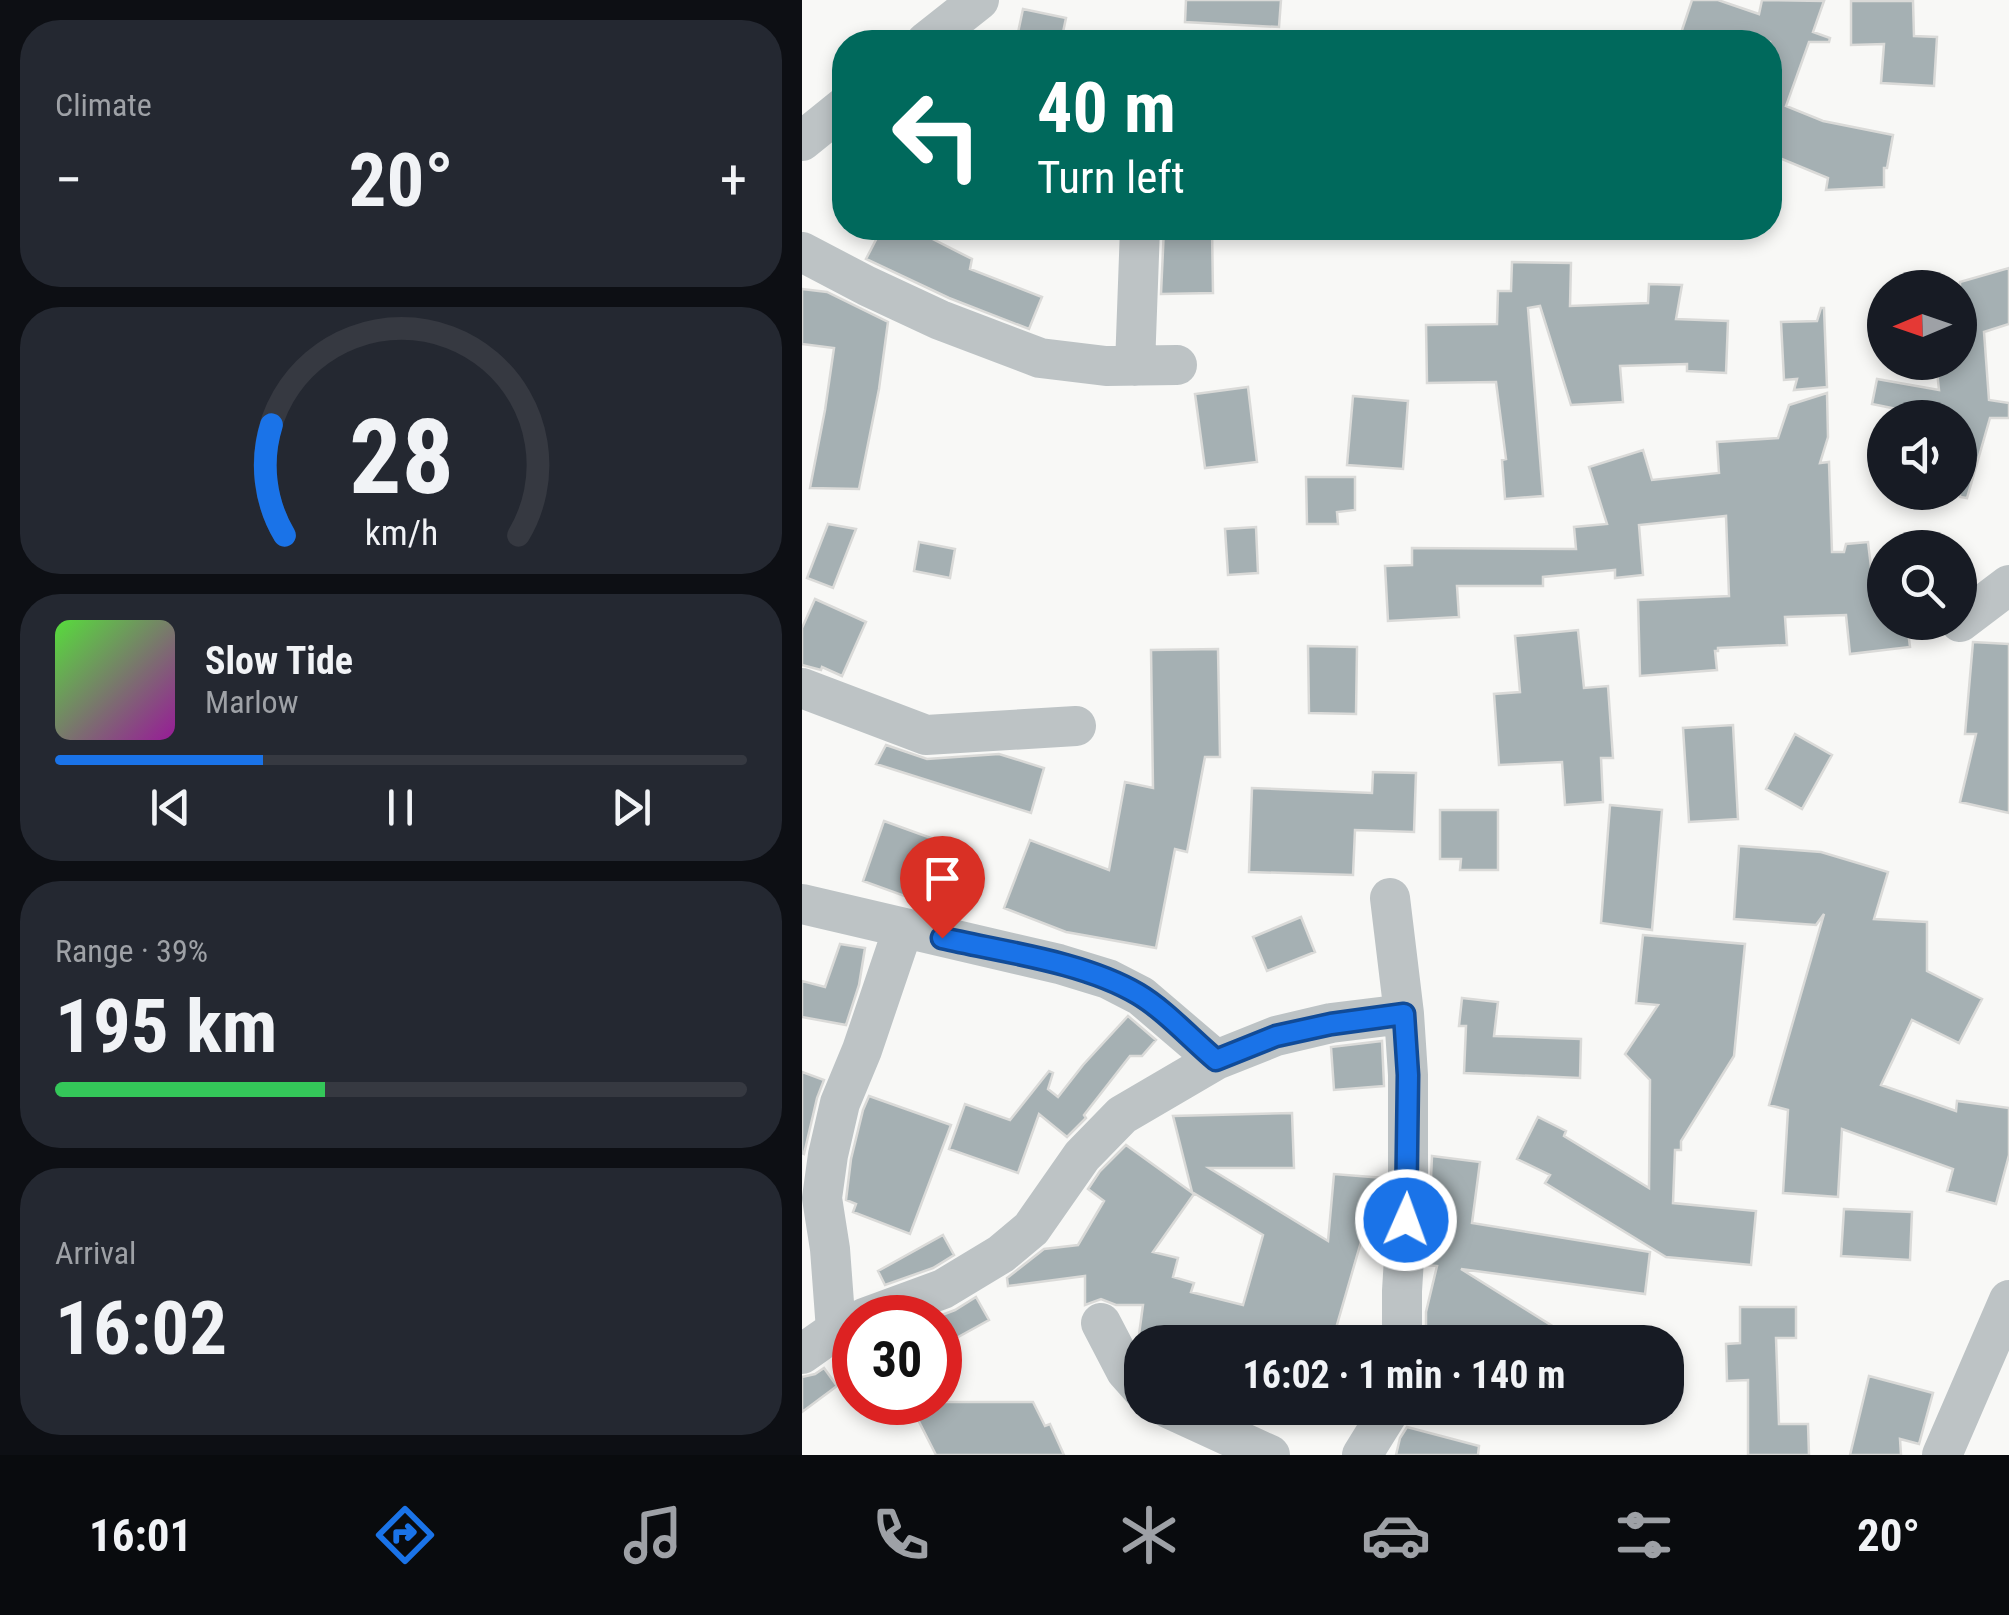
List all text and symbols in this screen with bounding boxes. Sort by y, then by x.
text: 40 m [1037,67,1176,149]
icon: left [872,70,1002,200]
text: Climate [55,86,152,124]
text: 20° [349,136,454,224]
text: − [55,148,83,212]
text: + [720,148,747,212]
text: Turn left [1037,151,1185,204]
north arrow [1867,270,1977,380]
map controls [1867,270,1977,640]
text: 28 [348,397,454,518]
button: sound [1867,400,1977,510]
text: km/h [364,512,438,554]
button: search [1867,530,1977,640]
text: Slow Tide [205,639,353,683]
text: Marlow [205,683,298,721]
icon: previous [143,780,198,835]
icon: pause [373,780,428,835]
icon: next [604,780,659,835]
pin [900,836,985,939]
icon: arrive [915,851,970,906]
text: Range · 39% [55,932,208,970]
text: 195 km [55,982,277,1070]
position arrow [1354,1168,1458,1272]
text: Arrival [55,1234,136,1272]
text: 16:02 [55,1284,227,1372]
speed limit sign: 30 [832,1295,962,1425]
text: 16:02 · 1 min · 140 m [1243,1353,1565,1397]
icon: directions [370,1500,440,1570]
icon: music [618,1500,688,1570]
icon: phone [866,1500,936,1570]
icon: climate [1114,1500,1184,1570]
icon: car [1361,1500,1431,1570]
icon: filters [1609,1500,1679,1570]
text: 16:01 [89,1509,192,1562]
text: 20° [1857,1509,1920,1562]

